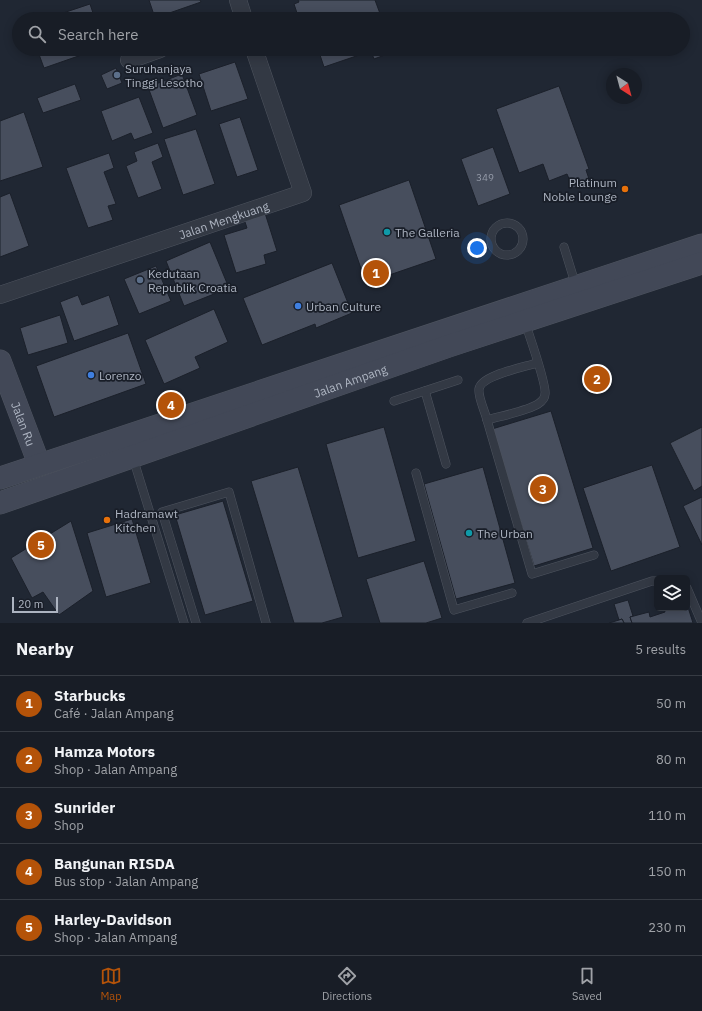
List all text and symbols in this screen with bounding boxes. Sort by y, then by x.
search box [12,12,690,56]
icon: search [26,23,48,45]
text: Search here [58,25,138,44]
place label: Suruhanjaya Tinggi Lesotho [125,61,203,90]
north arrow [606,68,642,104]
marker: Suruhanjaya Tinggi Lesotho [112,70,122,80]
house number: 349 [476,171,494,184]
place label: Platinum Noble Lounge [543,175,617,204]
marker: Platinum Noble Lounge [620,184,630,194]
street label: Jalan Mengkuang [177,197,271,242]
place label: The Galleria [395,225,460,240]
marker: The Galleria [382,227,392,237]
your location [467,238,487,258]
pin: 1 [363,258,389,288]
place label: Kedutaan Republik Croatia [148,266,237,295]
marker: Kedutaan Republik Croatia [135,275,145,285]
place label: Urban Culture [306,299,381,314]
marker: Urban Culture [293,301,303,311]
street label: Jalan Ampang [312,361,389,400]
pin: 2 [584,364,610,394]
place label: Lorenzo [99,368,142,383]
marker: Lorenzo [86,370,96,380]
pin: 4 [158,390,184,420]
street label: Jalan Ru [8,399,39,448]
pin: 3 [530,474,556,504]
place label: Hadramawt Kitchen [115,506,178,535]
marker: Hadramawt Kitchen [102,515,112,525]
place label: The Urban [477,526,533,541]
marker: The Urban [464,528,474,538]
pin: 5 [28,530,54,560]
map controls [654,575,690,611]
button: layers [654,575,690,611]
scale bar [12,595,58,614]
text: 20 m [18,597,43,611]
text: Nearby [16,638,74,660]
text: 5 results [635,641,686,658]
text: Starbucks [54,686,126,705]
text: 1 [25,695,33,712]
text: 50 m [656,695,686,712]
text: Café · Jalan Ampang [54,705,174,722]
text: Hamza Motors [54,742,155,761]
text: 2 [25,751,33,768]
text: 80 m [656,751,686,768]
text: Shop · Jalan Ampang [54,761,177,778]
text: Sunrider [54,798,115,817]
text: 3 [25,807,33,824]
text: 110 m [648,807,686,824]
text: Shop [54,817,84,834]
text: Bangunan RISDA [54,854,175,873]
text: 4 [25,863,33,880]
text: 150 m [648,863,686,880]
text: Bus stop · Jalan Ampang [54,873,198,890]
text: Harley-Davidson [54,910,172,929]
text: 5 [25,919,33,936]
text: 230 m [648,919,686,936]
text: Shop · Jalan Ampang [54,929,177,946]
tab: Map [100,965,122,1003]
tab: Directions [322,965,372,1003]
tab: Saved [572,965,602,1003]

